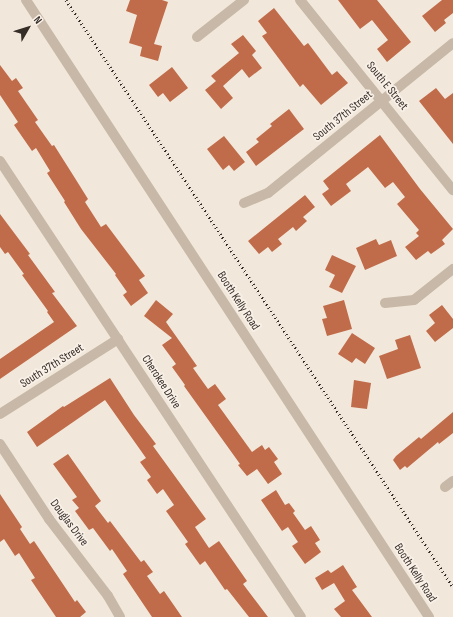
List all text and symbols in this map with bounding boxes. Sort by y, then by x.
north arrow [8,8,48,48]
text: N [31,14,45,27]
street label: South E Street [363,59,411,113]
street label: South 37th Street [311,88,375,144]
street label: Booth Kelly Road [214,269,262,333]
street label: South 37th Street [18,341,86,391]
street label: Cherokee Drive [138,353,184,411]
street label: Douglas Drive [47,497,91,549]
street label: Booth Kelly Road [391,541,439,605]

